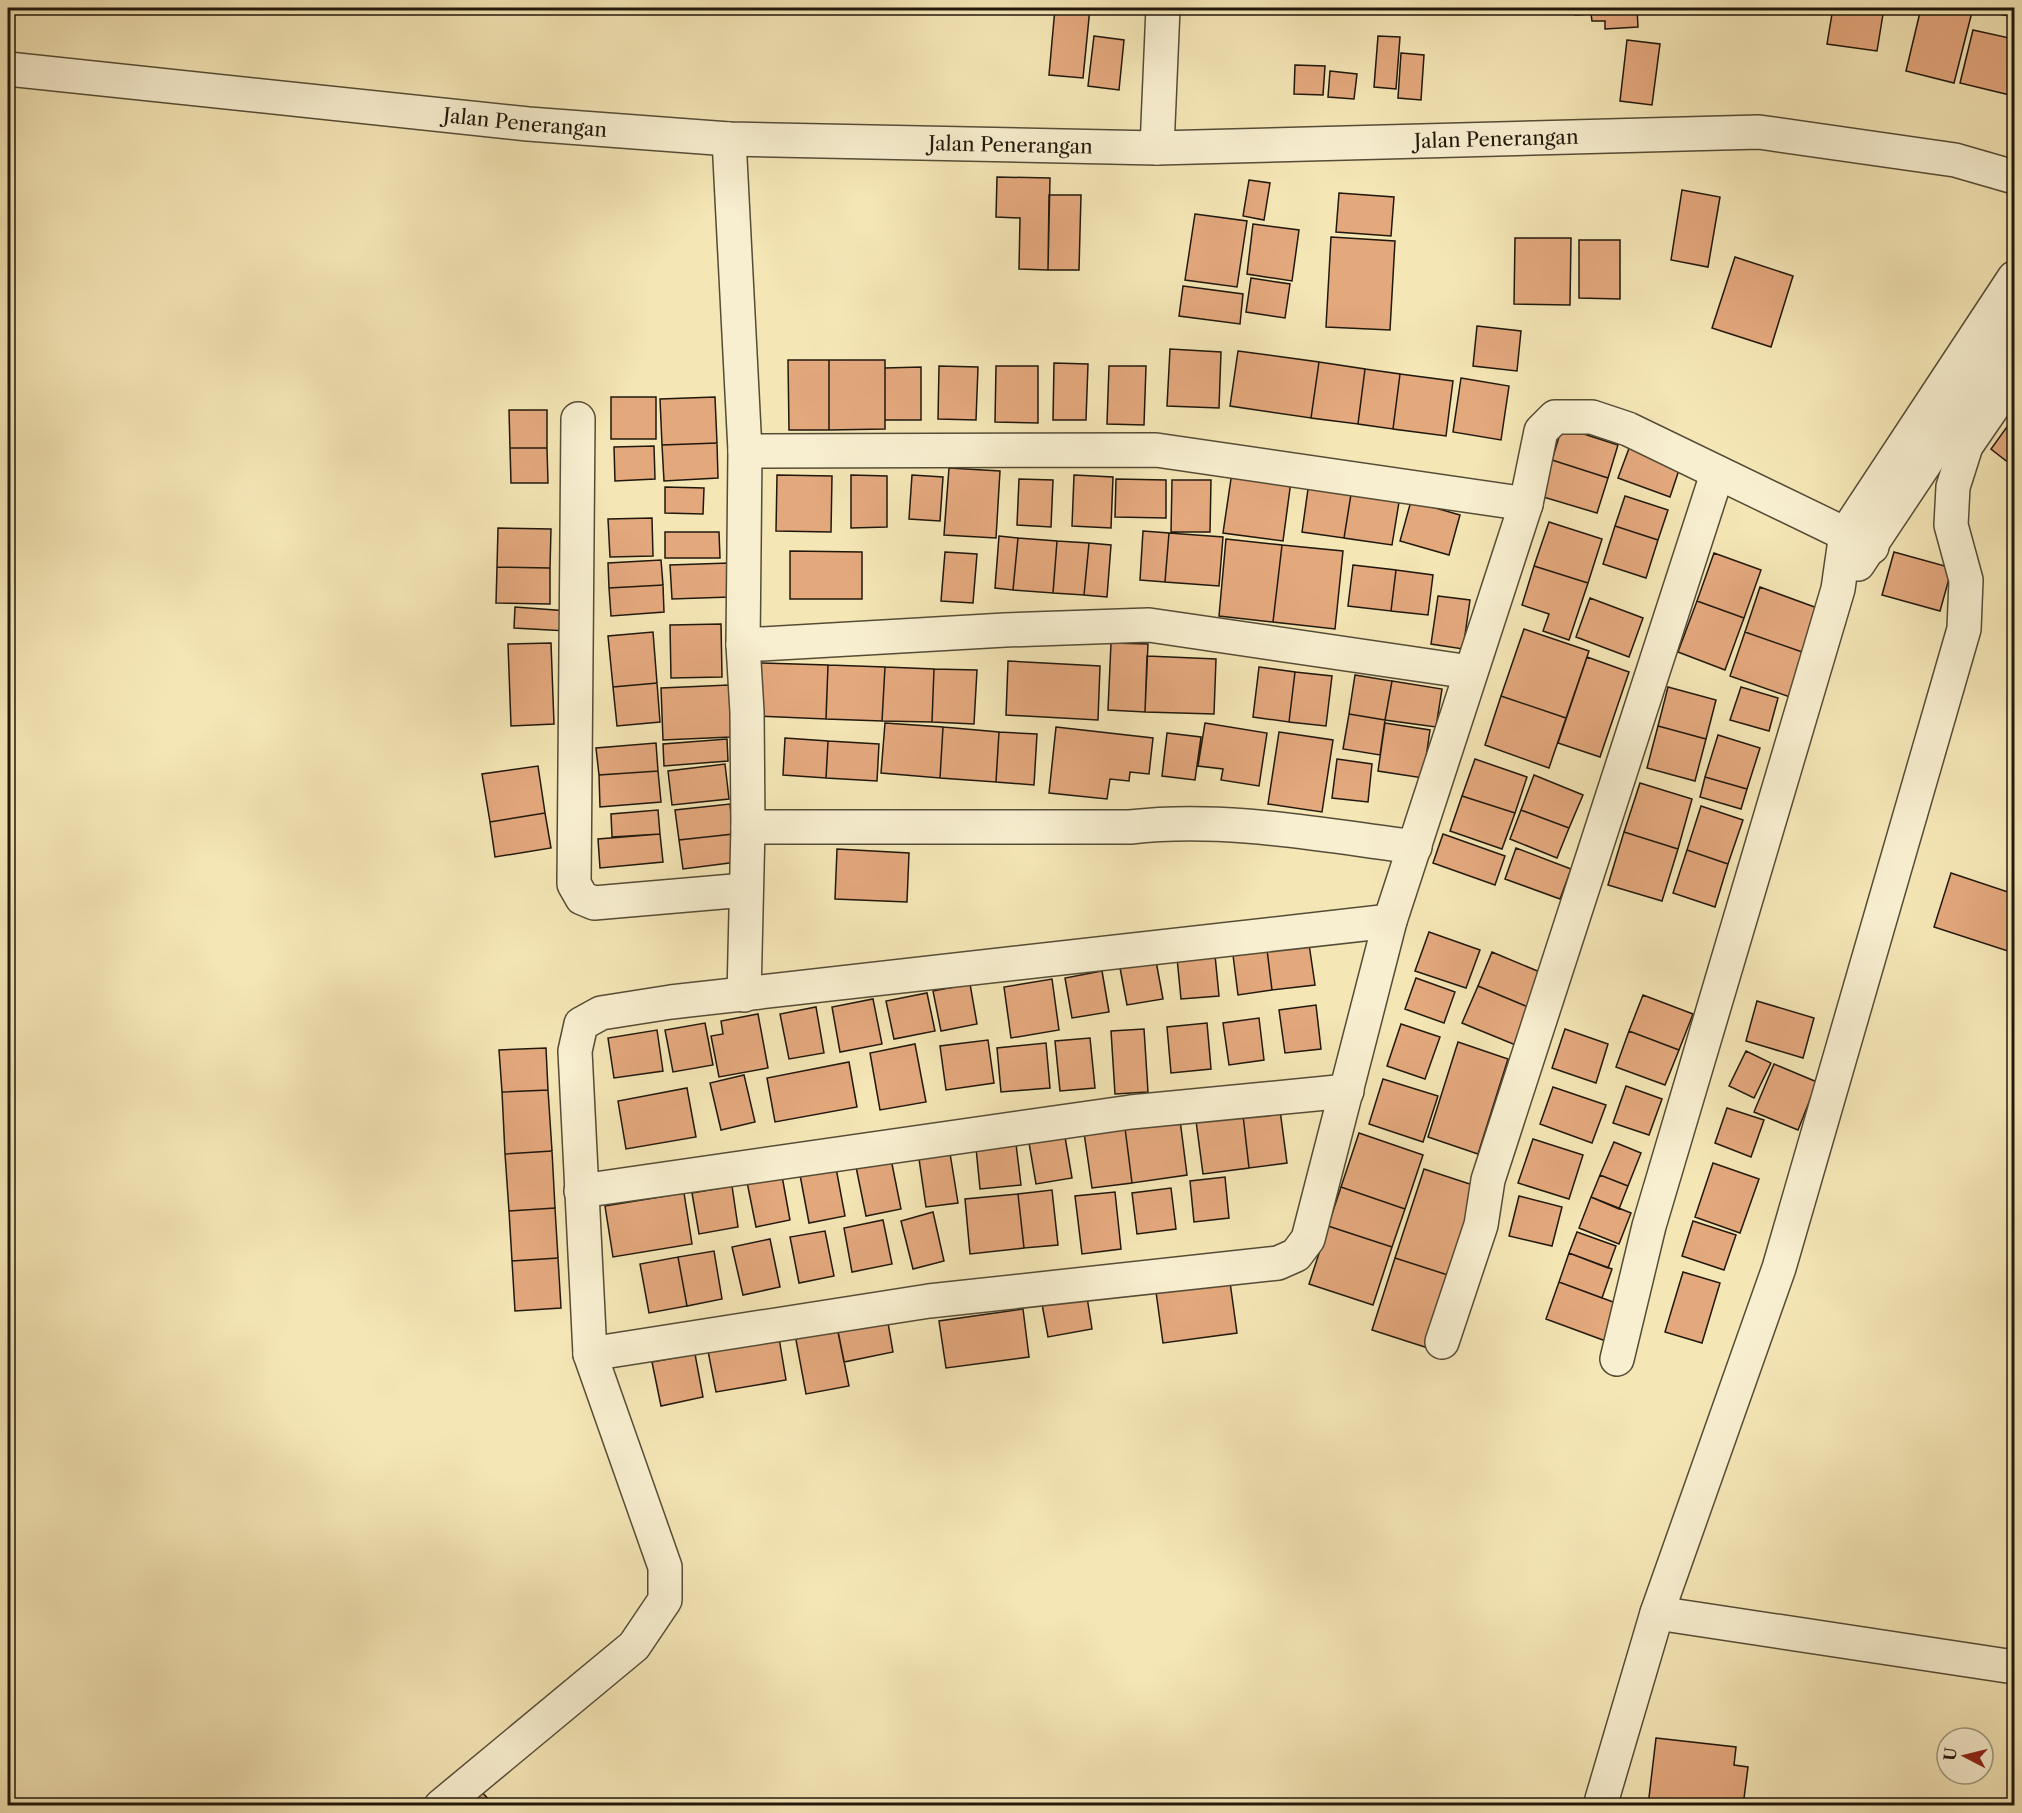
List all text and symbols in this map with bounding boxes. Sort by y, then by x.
street label: Jalan Penerangan [439,103,608,142]
street label: Jalan Penerangan [1411,125,1579,153]
street label: Jalan Penerangan [925,131,1093,159]
north arrow [1935,1726,1995,1786]
text: U [1939,1747,1961,1762]

